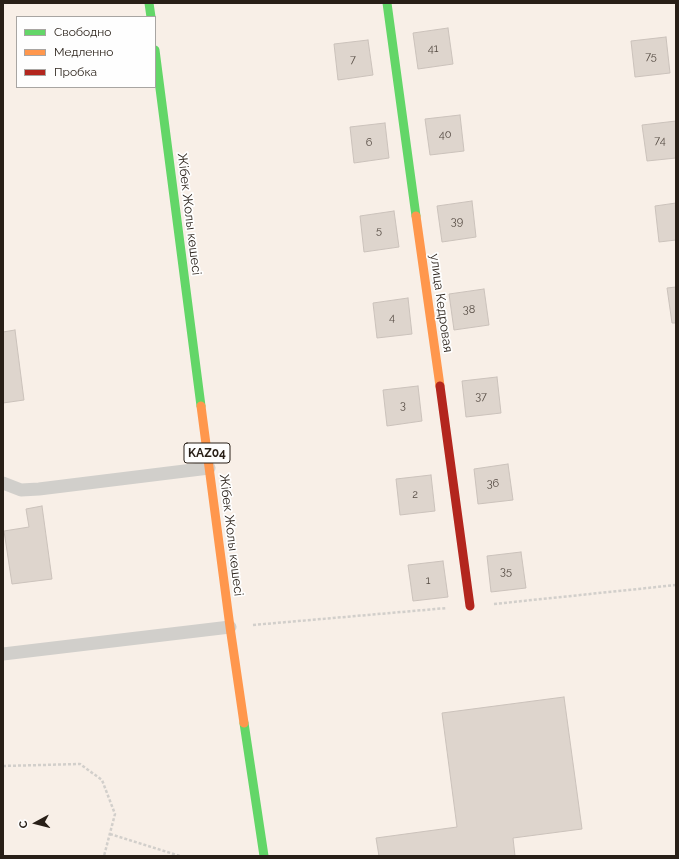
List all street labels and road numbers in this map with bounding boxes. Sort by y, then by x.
street label: Жібек Жолы көшесі [174,152,204,276]
street label: улица Кедровая [426,253,456,353]
road number: KАZ04 [184,443,230,463]
street label: Жібек Жолы көшесі [216,473,246,597]

